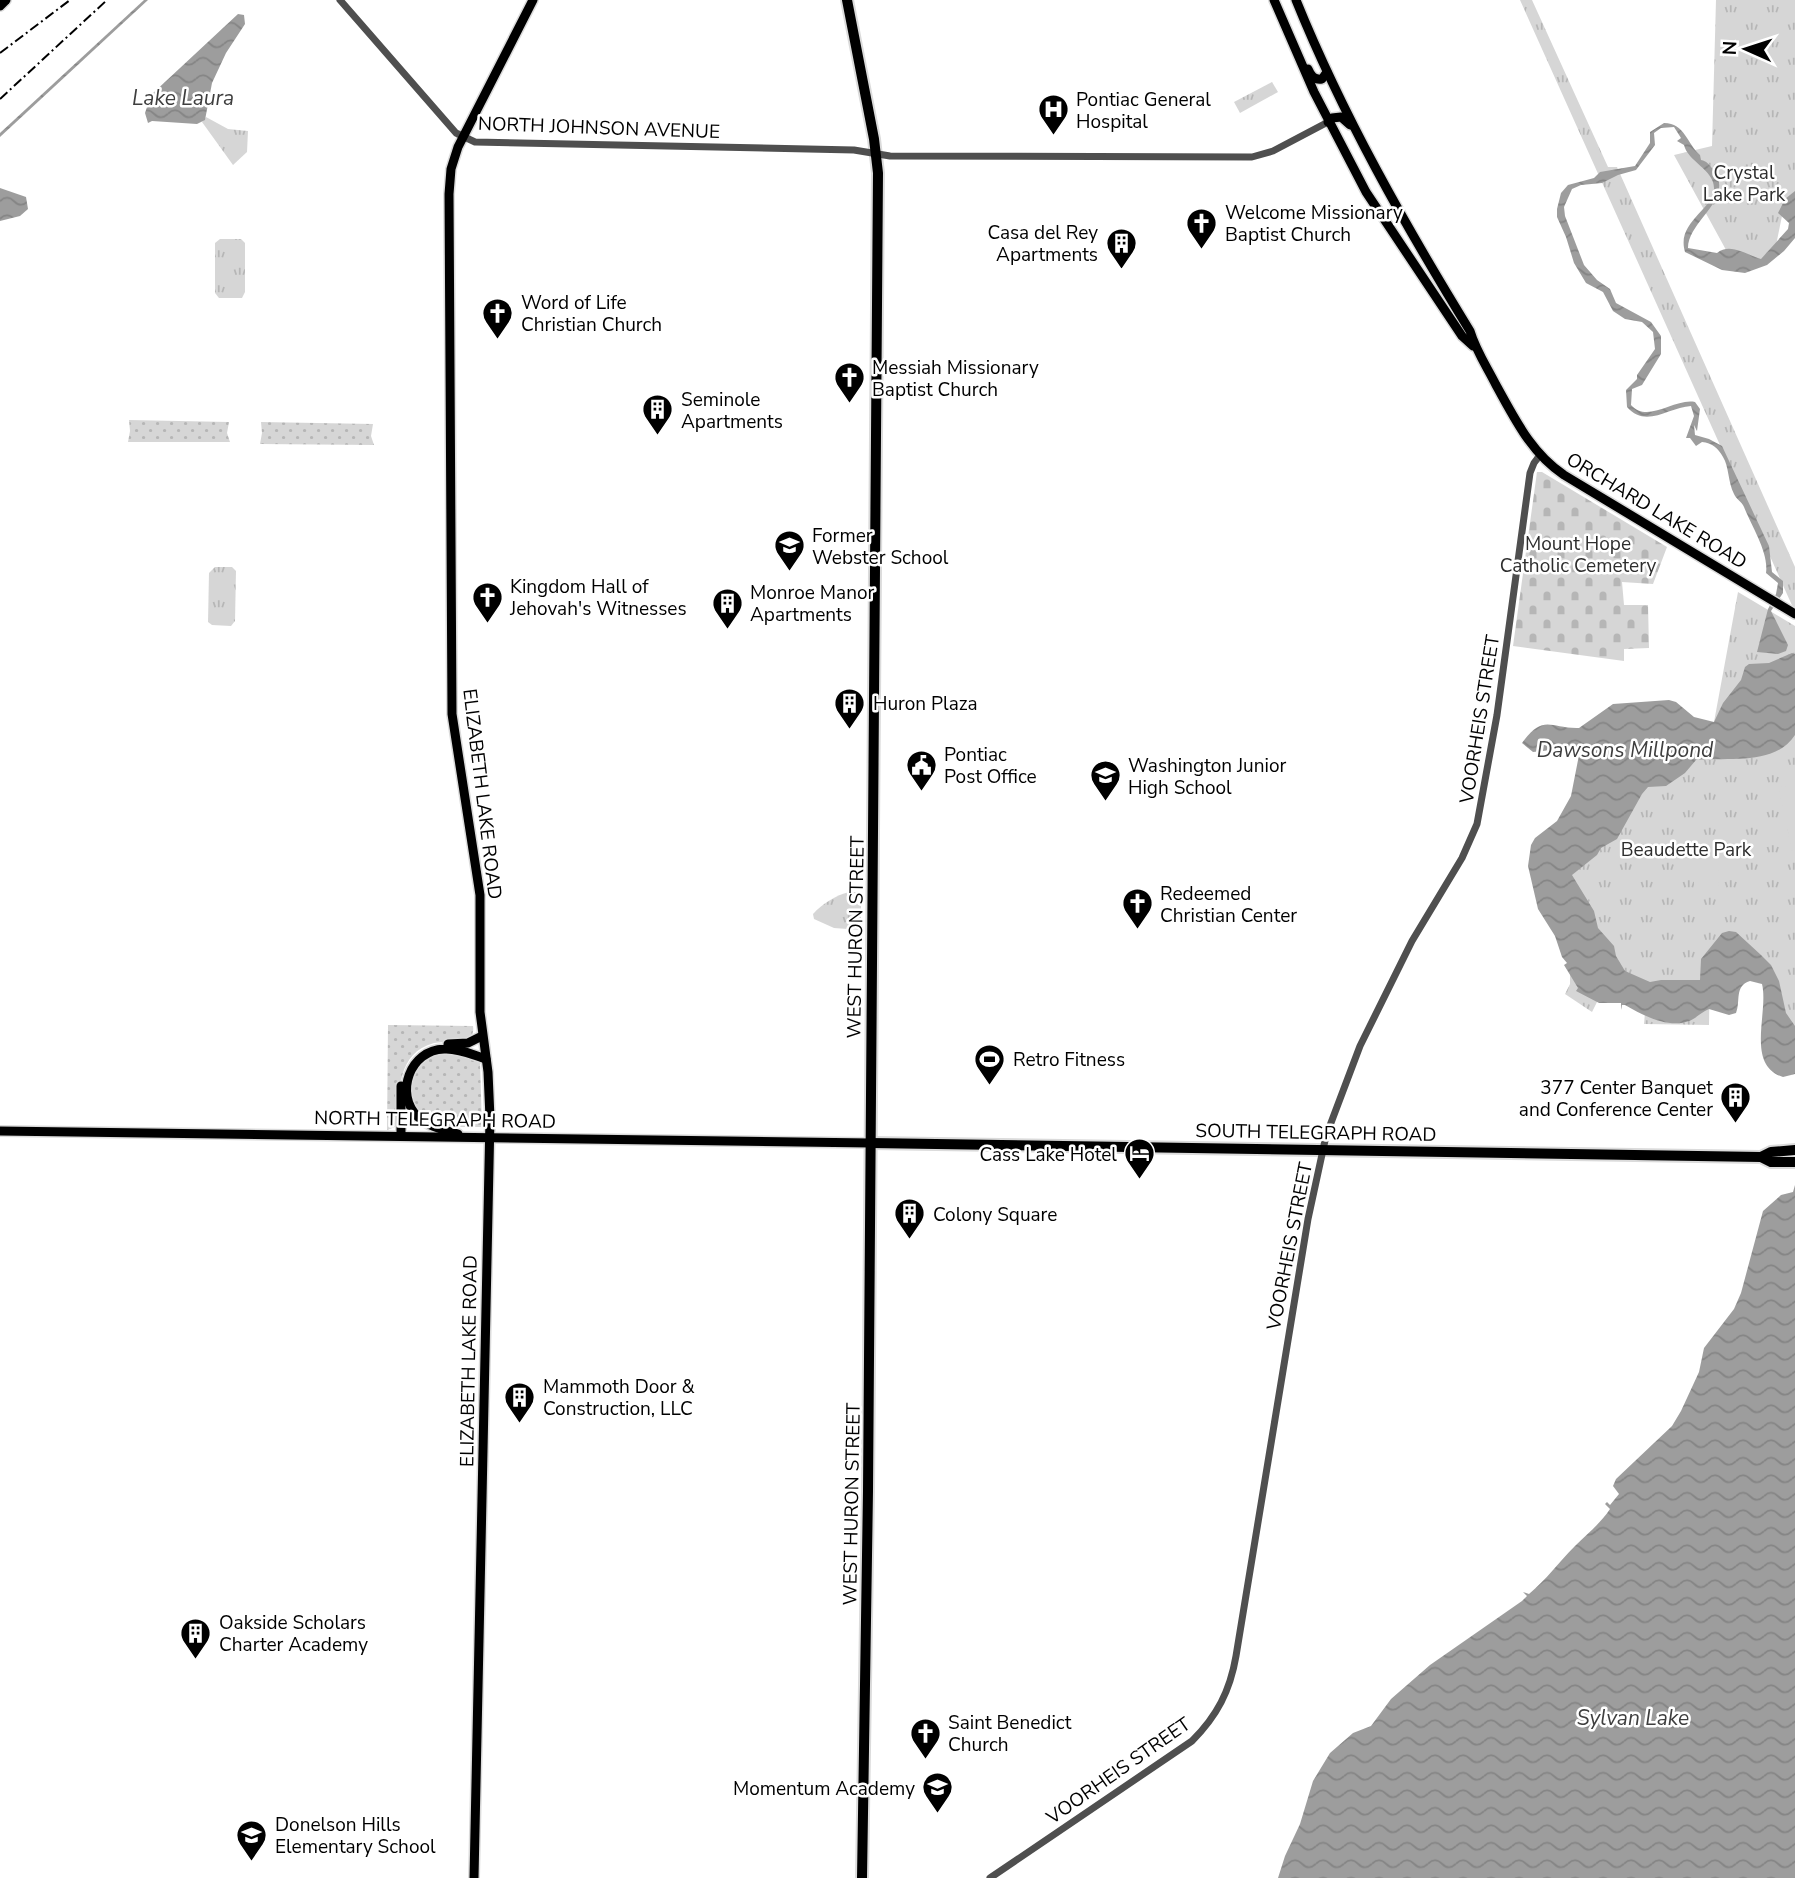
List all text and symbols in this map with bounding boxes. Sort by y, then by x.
north arrow [1711,14,1781,84]
text: N [1717,40,1743,56]
water label: Lake Laura [132,84,234,112]
place label: Pontiac General Hospital [1076,87,1211,135]
hospital icon: Pontiac General Hospital [1036,93,1070,137]
street label: NORTH JOHNSON AVENUE [478,111,720,145]
park label: Crystal Lake Park [1703,160,1786,208]
place label: Welcome Missionary Baptist Church [1225,200,1403,248]
church icon: Welcome Missionary Baptist Church [1185,206,1219,250]
place label: Casa del Rey Apartments [987,220,1098,268]
building icon: Casa del Rey Apartments [1104,226,1138,270]
place label: Word of Life Christian Church [521,290,662,338]
church icon: Word of Life Christian Church [481,296,515,340]
place label: Messiah Missionary Baptist Church [872,355,1039,403]
church icon: Messiah Missionary Baptist Church [832,361,866,405]
place label: Seminole Apartments [681,387,783,435]
building icon: Seminole Apartments [641,393,675,437]
street label: ORCHARD LAKE ROAD [1561,447,1752,575]
place label: Former Webster School [812,523,949,571]
school or university icon: Former Webster School [772,529,806,573]
park label: Mount Hope Catholic Cemetery [1500,531,1657,579]
place label: Kingdom Hall of Jehovah's Witnesses [509,574,687,622]
church icon: Kingdom Hall of Jehovah's Witnesses [470,580,504,624]
place label: Monroe Manor Apartments [750,580,875,628]
building icon: Monroe Manor Apartments [710,586,744,630]
street label: VOORHEIS STREET [1454,632,1506,806]
building icon: Huron Plaza [833,686,867,730]
street label: ELIZABETH LAKE ROAD [456,687,508,901]
place label: Huron Plaza [873,691,978,717]
water label: Dawsons Millpond [1537,736,1714,764]
place label: Pontiac Post Office [944,742,1037,790]
public building icon: Pontiac Post Office [904,748,938,792]
place label: Washington Junior High School [1128,753,1287,801]
school or university icon: Washington Junior High School [1088,759,1122,803]
street label: WEST HURON STREET [841,835,871,1039]
park label: Beaudette Park [1621,837,1752,863]
place label: Redeemed Christian Center [1160,881,1297,929]
church icon: Redeemed Christian Center [1120,887,1154,931]
sports icon: Retro Fitness [973,1042,1007,1086]
place label: Retro Fitness [1013,1047,1125,1073]
place label: 377 Center Banquet and Conference Center [1519,1075,1713,1123]
building icon: 377 Center Banquet and Conference Center [1719,1081,1753,1125]
street label: NORTH TELEGRAPH ROAD [314,1105,556,1135]
street label: SOUTH TELEGRAPH ROAD [1195,1118,1437,1148]
hotel icon: Cass Lake Hotel [1123,1137,1157,1181]
place label: Cass Lake Hotel [979,1142,1117,1168]
street label: VOORHEIS STREET [1261,1159,1319,1333]
building icon: Colony Square [893,1197,927,1241]
place label: Colony Square [933,1202,1057,1228]
street label: ELIZABETH LAKE ROAD [454,1255,484,1467]
place label: Mammoth Door & Construction, LLC [543,1374,695,1422]
building icon: Mammoth Door & Construction, LLC [503,1380,537,1424]
street label: WEST HURON STREET [837,1402,867,1606]
place label: Oakside Scholars Charter Academy [219,1610,368,1658]
building icon: Oakside Scholars Charter Academy [179,1616,213,1660]
water label: Sylvan Lake [1577,1704,1689,1732]
place label: Saint Benedict Church [948,1710,1072,1758]
street label: VOORHEIS STREET [1040,1711,1196,1831]
church icon: Saint Benedict Church [908,1716,942,1760]
school or university icon: Momentum Academy [921,1771,955,1815]
place label: Momentum Academy [733,1776,915,1802]
place label: Donelson Hills Elementary School [275,1812,436,1860]
school or university icon: Donelson Hills Elementary School [235,1818,269,1862]

